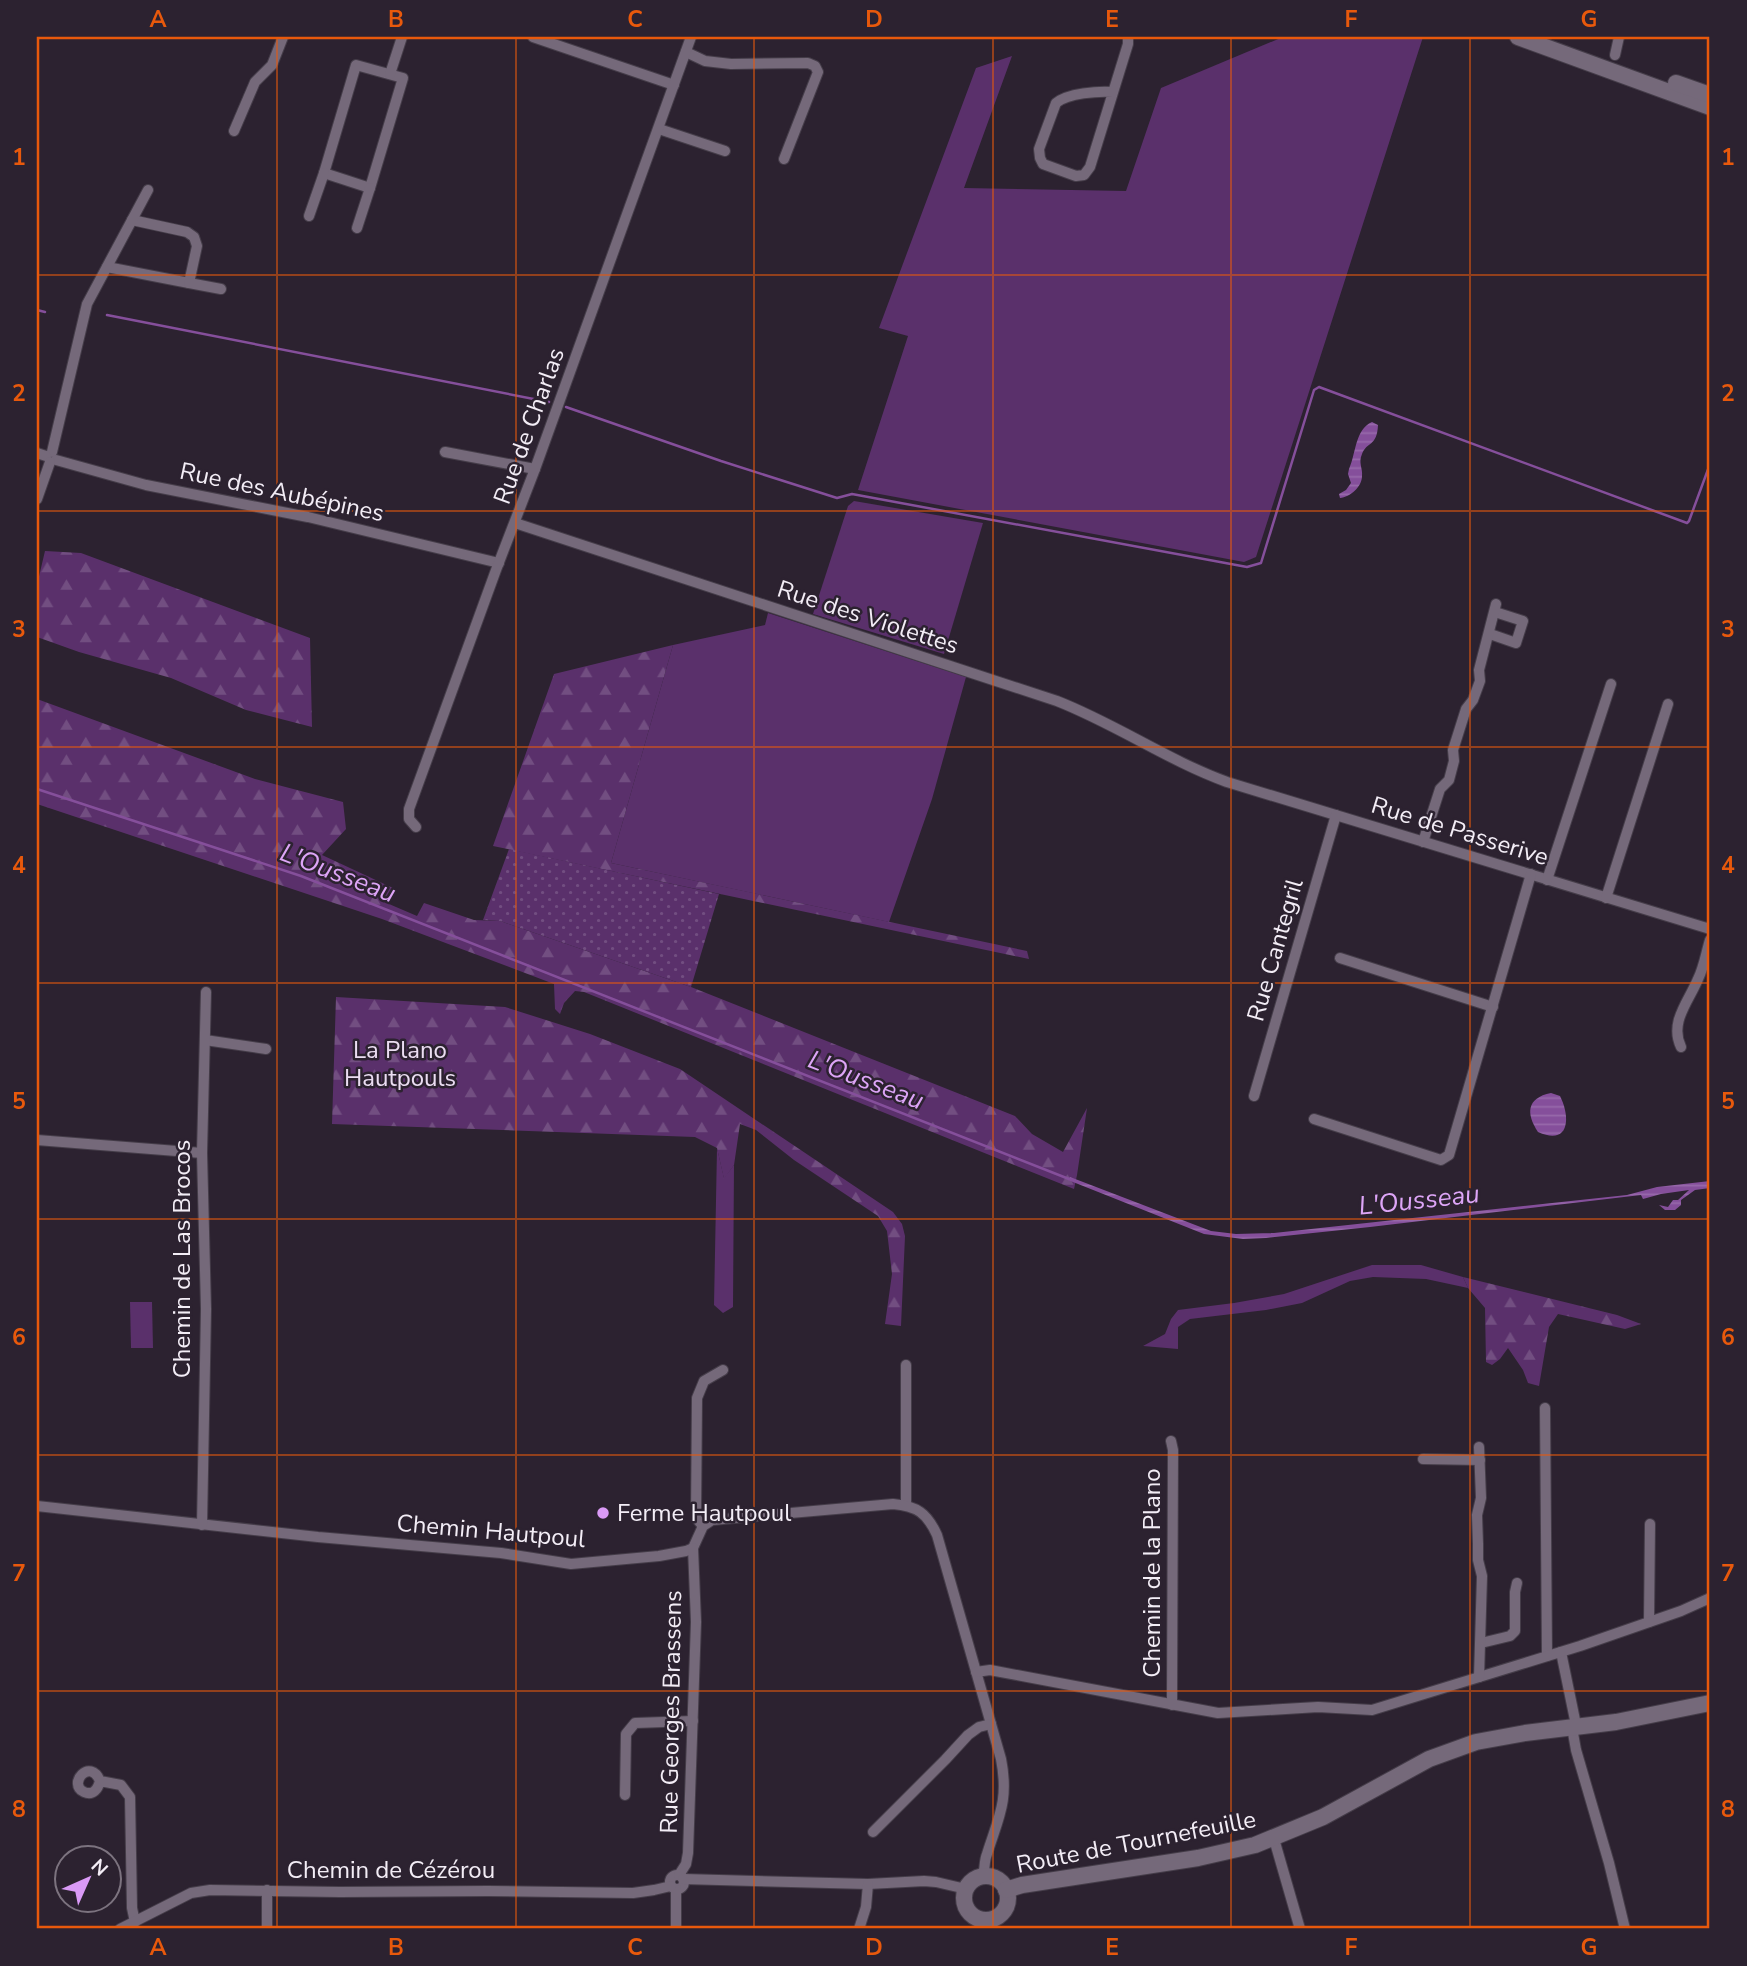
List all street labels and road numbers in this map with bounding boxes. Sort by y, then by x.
street label: Rue de Charlas [486,344,572,508]
street label: Rue des Aubépines [177,455,387,529]
street label: Rue des Violettes [773,573,963,661]
street label: Rue de Passerive [1367,789,1553,873]
street label: Rue Cantegril [1239,875,1311,1025]
street label: Chemin de Las Brocos [166,1140,198,1378]
street label: Chemin de la Plano [1136,1468,1168,1678]
street label: Chemin Hautpoul [395,1507,587,1555]
street label: Rue Georges Brassens [653,1590,689,1834]
street label: Route de Tournefeuille [1013,1803,1259,1881]
street label: Chemin de Cézérou [287,1854,495,1886]

